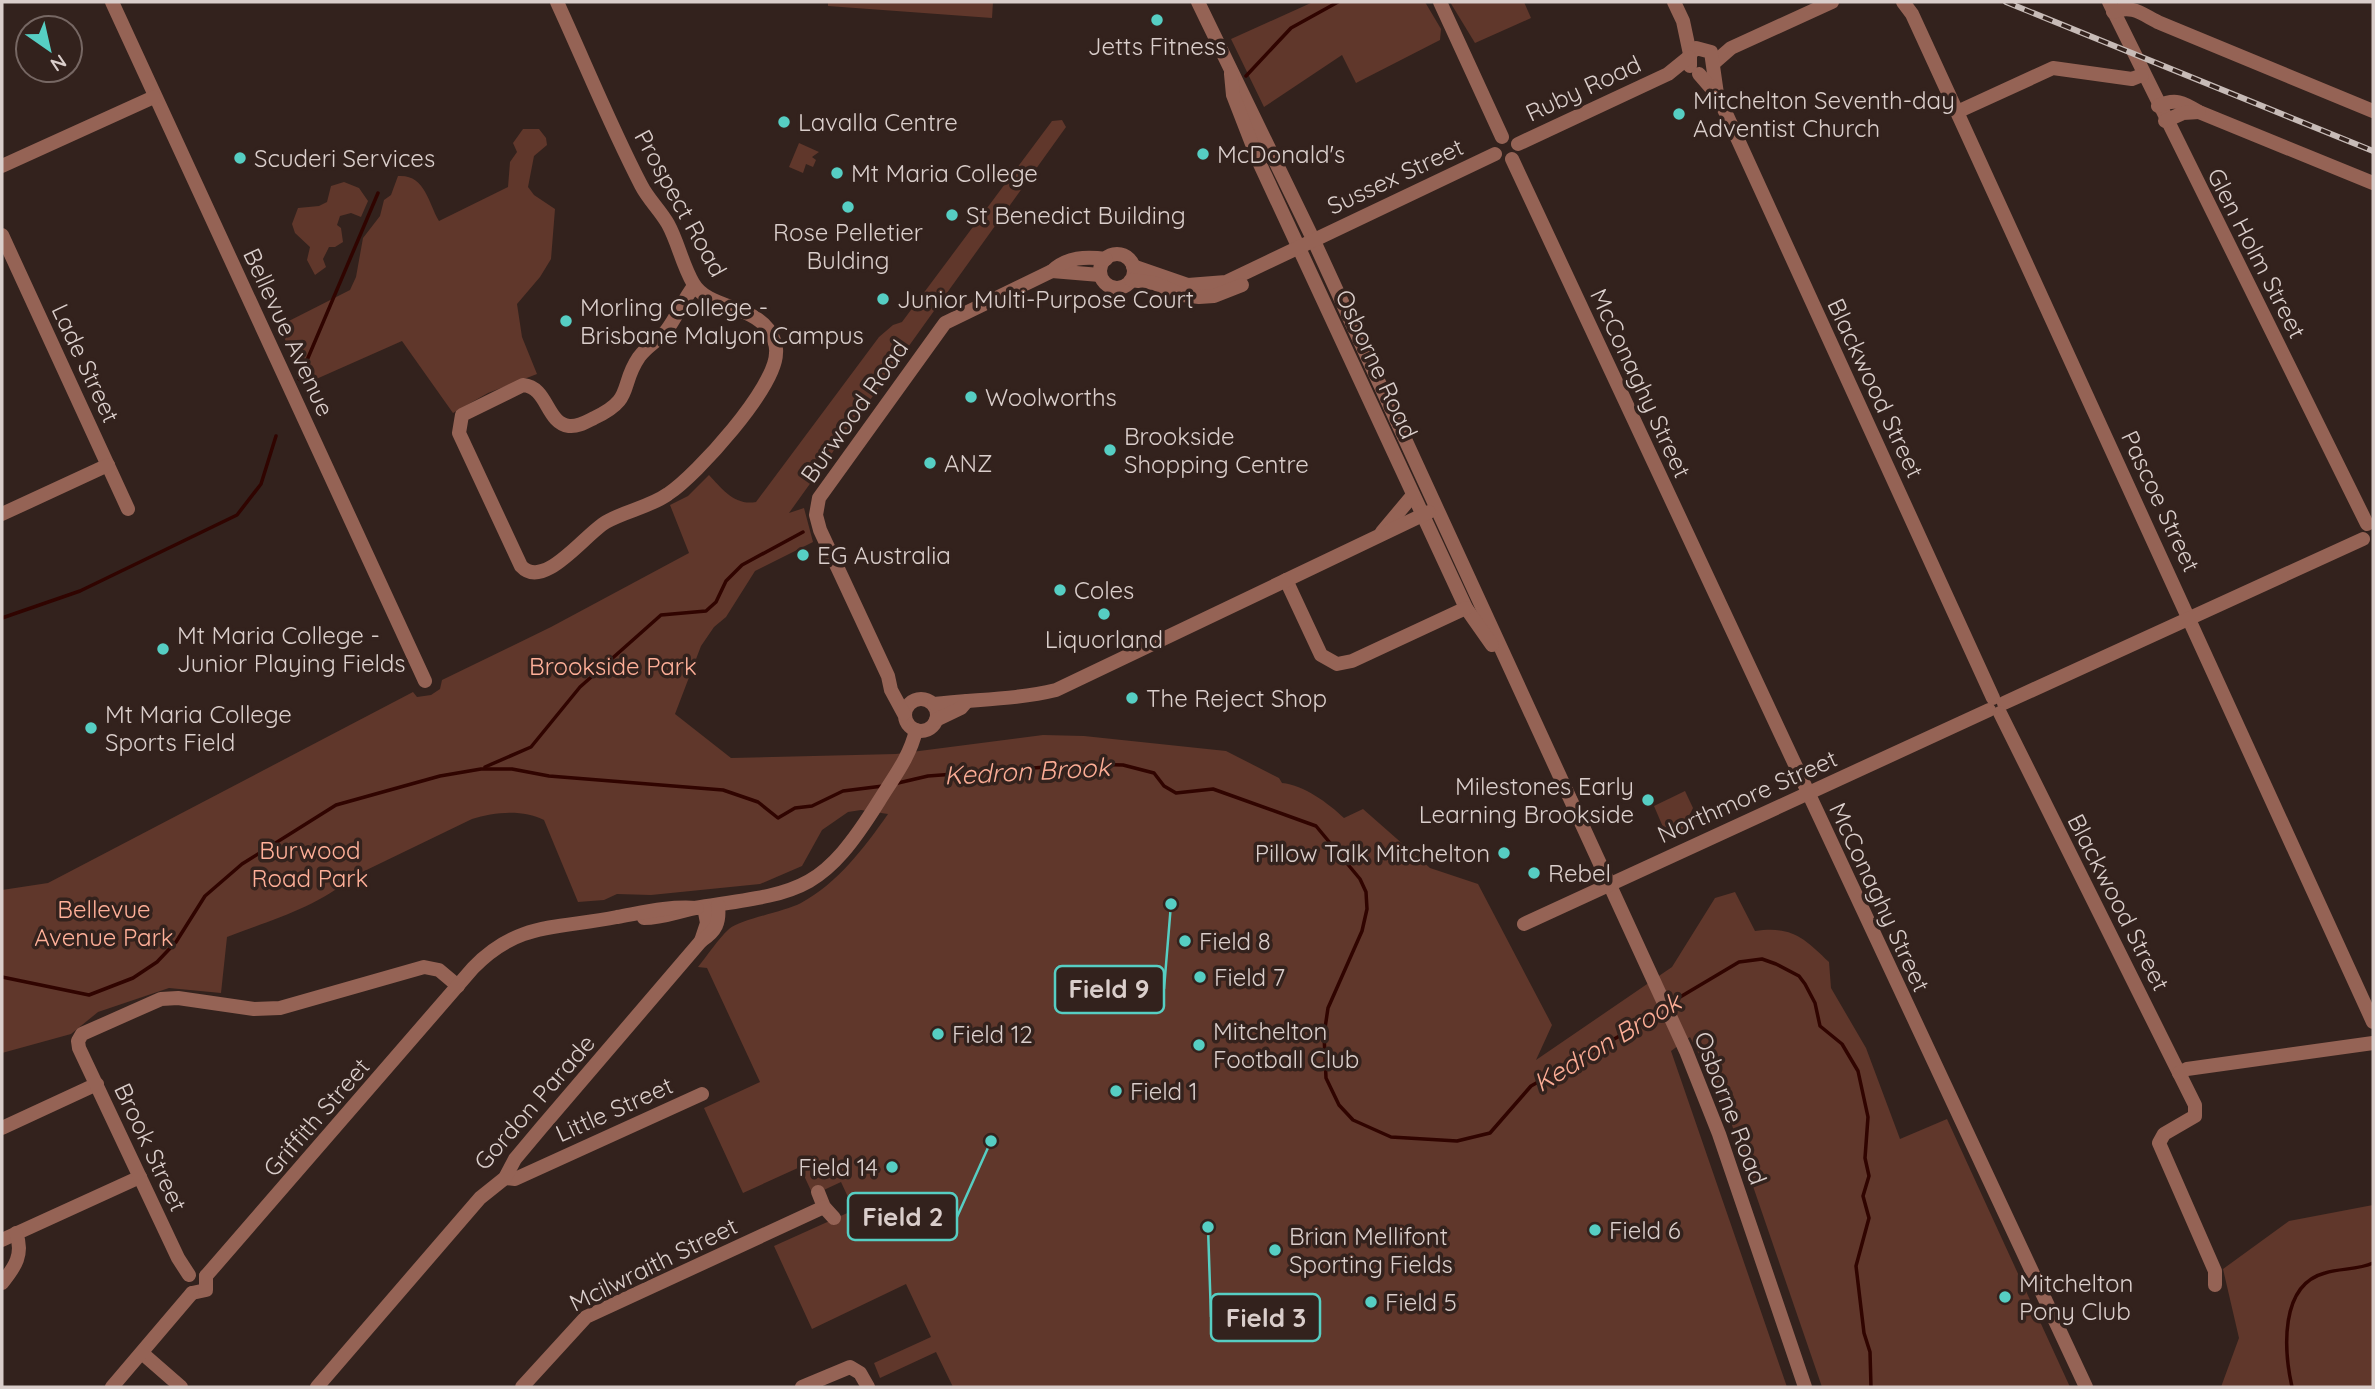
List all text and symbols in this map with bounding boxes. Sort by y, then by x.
marker: Jetts Fitness [1149,12,1165,28]
north arrow [14,14,84,84]
place label: Jetts Fitness [1088,31,1226,61]
street label: Ruby Road [1521,48,1645,128]
text: N [46,49,71,77]
place label: Mitchelton Seventh-day Adventist Church [1693,85,1955,143]
marker: Mitchelton Seventh-day Adventist Church [1671,106,1687,122]
place label: Lavalla Centre [798,107,958,137]
marker: Lavalla Centre [776,114,792,130]
street label: Prospect Road [628,124,734,282]
street label: Sussex Street [1322,131,1468,221]
place label: McDonald's [1217,139,1345,169]
place label: Scuderi Services [254,143,435,173]
marker: McDonald's [1195,146,1211,162]
marker: Scuderi Services [232,150,248,166]
place label: Mt Maria College [851,158,1038,188]
street label: Glen Holm Street [2201,163,2313,343]
marker: Mt Maria College [829,165,845,181]
marker: Rose Pelletier Bulding [840,199,856,215]
place label: St Benedict Building [966,200,1186,230]
marker: St Benedict Building [944,207,960,223]
place label: Rose Pelletier Bulding [773,217,923,275]
street label: Bellevue Avenue [237,243,341,421]
place label: Junior Multi-Purpose Court [897,284,1194,314]
street label: Osborne Road [1329,284,1425,444]
street label: McConaghy Street [1584,284,1698,482]
marker: Junior Multi-Purpose Court [875,291,891,307]
place label: Morling College - Brisbane Malyon Campus [580,292,864,350]
street label: Blackwood Street [1821,293,1931,483]
street label: Lade Street [45,299,127,427]
marker: Morling College - Brisbane Malyon Campus [558,313,574,329]
street label: Burwood Road [794,334,914,488]
place label: Woolworths [985,382,1117,412]
marker: Woolworths [963,389,979,405]
place label: Brookside Shopping Centre [1124,421,1309,479]
street label: Pascoe Street [2115,425,2207,577]
marker: Brookside Shopping Centre [1102,442,1118,458]
place label: ANZ [944,448,992,478]
marker: ANZ [922,455,938,471]
place label: EG Australia [817,540,951,570]
marker: EG Australia [795,547,811,563]
place label: Coles [1074,575,1134,605]
marker: Coles [1052,582,1068,598]
marker: Liquorland [1096,606,1112,622]
place label: Mt Maria College - Junior Playing Fields [177,620,406,678]
place label: Liquorland [1045,624,1163,654]
marker: Mt Maria College - Junior Playing Fields [155,641,171,657]
park label: Brookside Park [529,651,697,681]
place label: The Reject Shop [1146,683,1327,713]
marker: The Reject Shop [1124,690,1140,706]
place label: Mt Maria College Sports Field [105,699,292,757]
marker: Mt Maria College Sports Field [83,720,99,736]
street label: Northmore Street [1652,743,1842,849]
water label: Kedron Brook [943,750,1113,792]
place label: Milestones Early Learning Brookside [1419,771,1634,829]
marker: Milestones Early Learning Brookside [1640,792,1656,808]
street label: McConaghy Street [1823,798,1937,996]
street label: Blackwood Street [2061,808,2177,996]
park label: Burwood Road Park [252,835,368,893]
place label: Pillow Talk Mitchelton [1255,838,1490,868]
marker: Pillow Talk Mitchelton [1496,845,1512,861]
place label: Rebel [1548,858,1611,888]
marker: Rebel [1526,865,1542,881]
park label: Bellevue Avenue Park [34,894,174,952]
place label: Field 8 [1199,926,1271,956]
marker: Field 8 [1177,933,1193,949]
place label: Field 7 [1214,962,1285,992]
callout: Field 9 [1055,966,1164,1013]
marker: Field 7 [1192,969,1208,985]
text: Field 9 [1068,972,1150,1005]
water label: Kedron Brook [1527,984,1689,1099]
place label: Mitchelton Football Club [1213,1016,1359,1074]
place label: Field 12 [952,1019,1033,1049]
marker: Field 12 [930,1026,946,1042]
street label: Osborne Road [1688,1027,1774,1189]
street label: Gordon Parade [467,1028,601,1176]
marker: Mitchelton Football Club [1191,1037,1207,1053]
street label: Griffith Street [256,1052,376,1182]
street label: Little Street [551,1070,677,1148]
place label: Field 1 [1130,1076,1198,1106]
street label: Brook Street [108,1078,194,1216]
marker: Field 1 [1108,1083,1124,1099]
place label: Field 14 [798,1152,878,1182]
marker: Field 14 [884,1159,900,1175]
callout: Field 2 [848,1193,957,1240]
text: Field 2 [862,1200,944,1233]
street label: Mcilwraith Street [564,1210,742,1318]
place label: Field 6 [1609,1215,1681,1245]
place label: Brian Mellifont Sporting Fields [1289,1221,1453,1279]
marker: Field 6 [1587,1222,1603,1238]
marker: Brian Mellifont Sporting Fields [1267,1242,1283,1258]
place label: Mitchelton Pony Club [2019,1268,2133,1326]
place label: Field 5 [1385,1287,1457,1317]
marker: Mitchelton Pony Club [1997,1289,2013,1305]
callout: Field 3 [1211,1294,1320,1341]
marker: Field 5 [1363,1294,1379,1310]
text: Field 3 [1226,1301,1306,1334]

